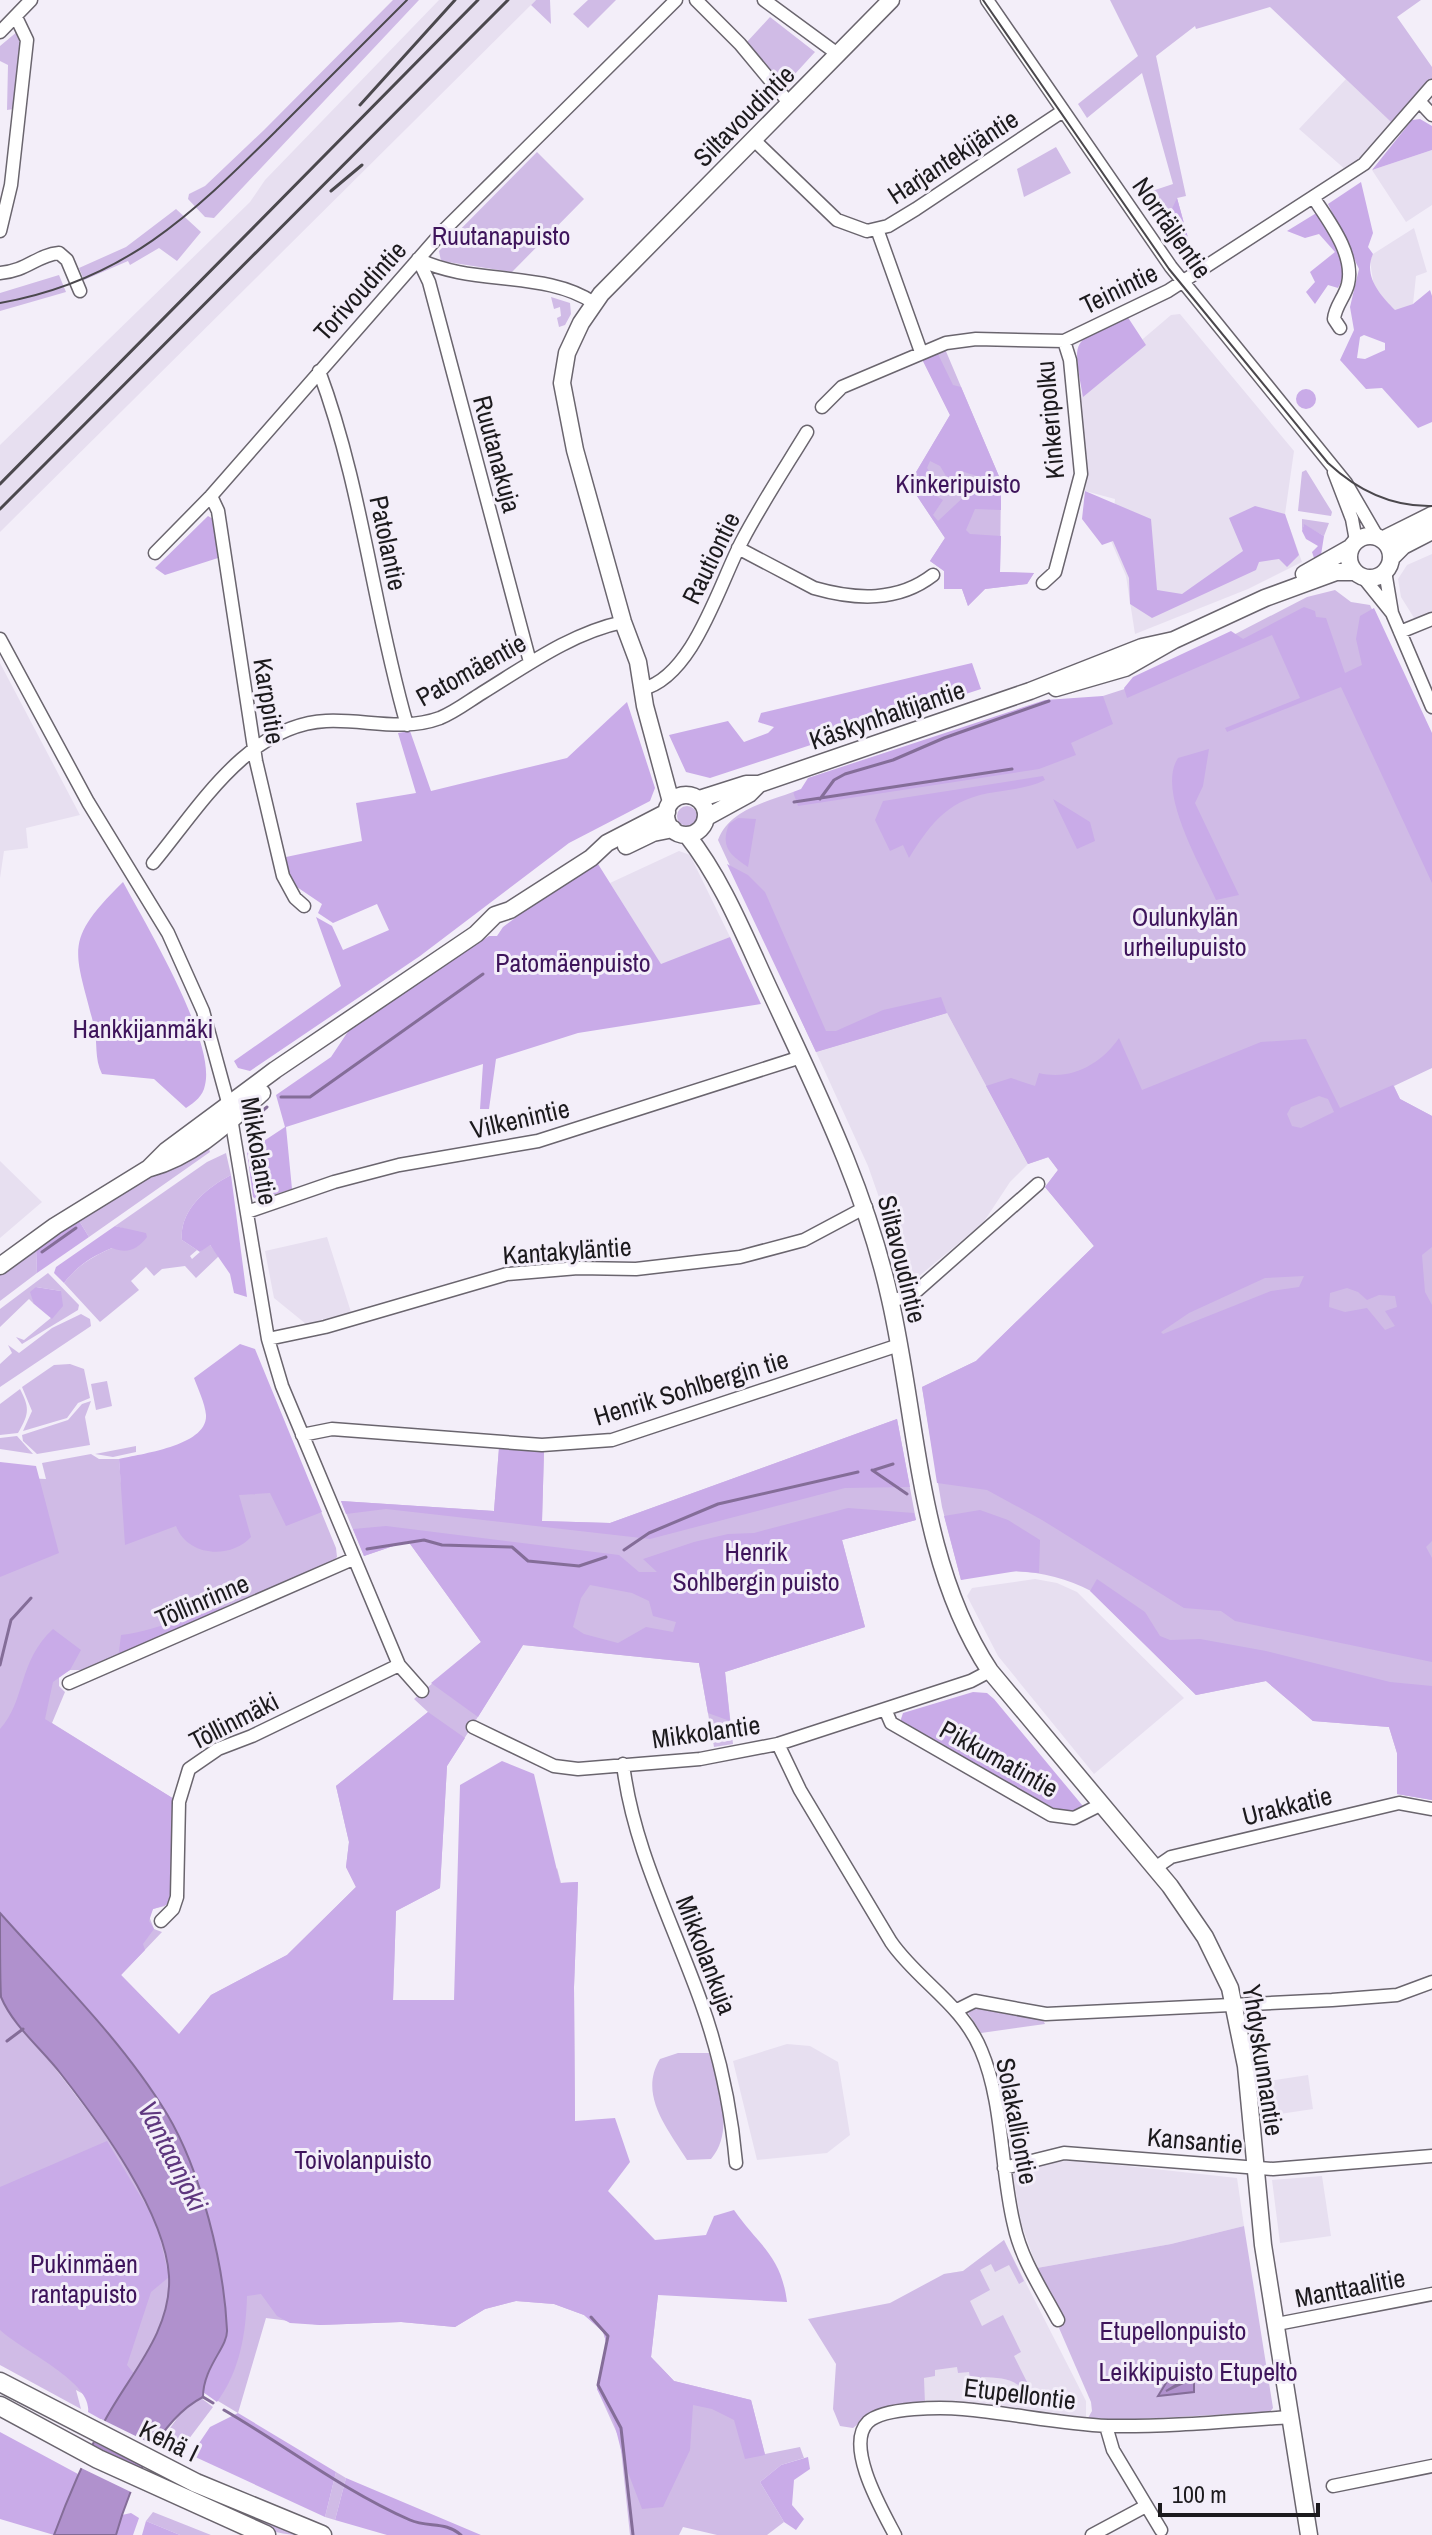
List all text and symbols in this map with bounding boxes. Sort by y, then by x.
street label: Siltavoudintie [685,57,802,174]
street label: Harjantekijäntie [881,101,1025,212]
street label: Norrtäljentie [1125,170,1220,285]
park label: Ruutanapuisto [432,218,570,253]
street label: Torivoudintie [305,233,414,348]
street label: Teinintie [1074,255,1163,322]
street label: Kinkeripolku [1027,359,1072,481]
street label: Ruutanakuja [465,392,530,516]
park label: Kinkeripuisto [895,466,1021,501]
street label: Patolantie [361,492,416,594]
street label: Rautiontie [673,506,748,610]
street label: Patomäentie [409,625,532,714]
street label: Karppitie [245,655,294,746]
street label: Käskynhaltijantie [804,672,969,758]
park label: Oulunkylän urheilupuisto [1123,899,1247,964]
park label: Patomäenpuisto [495,945,651,980]
park label: Hankkijanmäki [73,1011,214,1046]
street label: Vilkenintie [467,1090,573,1147]
street label: Mikkolantie [233,1094,286,1208]
street label: Siltavoudintie [870,1191,935,1326]
street label: Kantakyläntie [501,1229,633,1272]
street label: Henrik Sohlbergin tie [589,1341,792,1434]
park label: Henrik Sohlbergin puisto [672,1534,840,1599]
street label: Töllinrinne [150,1565,254,1636]
street label: Töllinmäki [183,1683,284,1758]
street label: Mikkolantie [650,1707,762,1756]
street label: Pikkumatintie [934,1712,1065,1805]
street label: Urakkatie [1238,1777,1335,1834]
street label: Mikkolankuja [668,1890,745,2019]
street label: Yhdyskunnantie [1234,1982,1293,2138]
street label: Solakalliontie [988,2055,1047,2187]
water label: Vantaanjoki [129,2094,217,2218]
street label: Kansantie [1146,2119,1244,2162]
park label: Toivolanpuisto [294,2142,432,2177]
park label: Pukinmäen rantapuisto [30,2246,138,2311]
street label: Manttaalitie [1292,2260,1408,2315]
park label: Etupellonpuisto [1100,2313,1246,2348]
park label: Leikkipuisto Etupelto [1098,2354,1298,2389]
street label: Etupellontie [962,2369,1078,2418]
street label: Kehä I [134,2411,205,2470]
scale bar [1160,2467,1318,2517]
text: 100 m [1172,2478,1227,2510]

